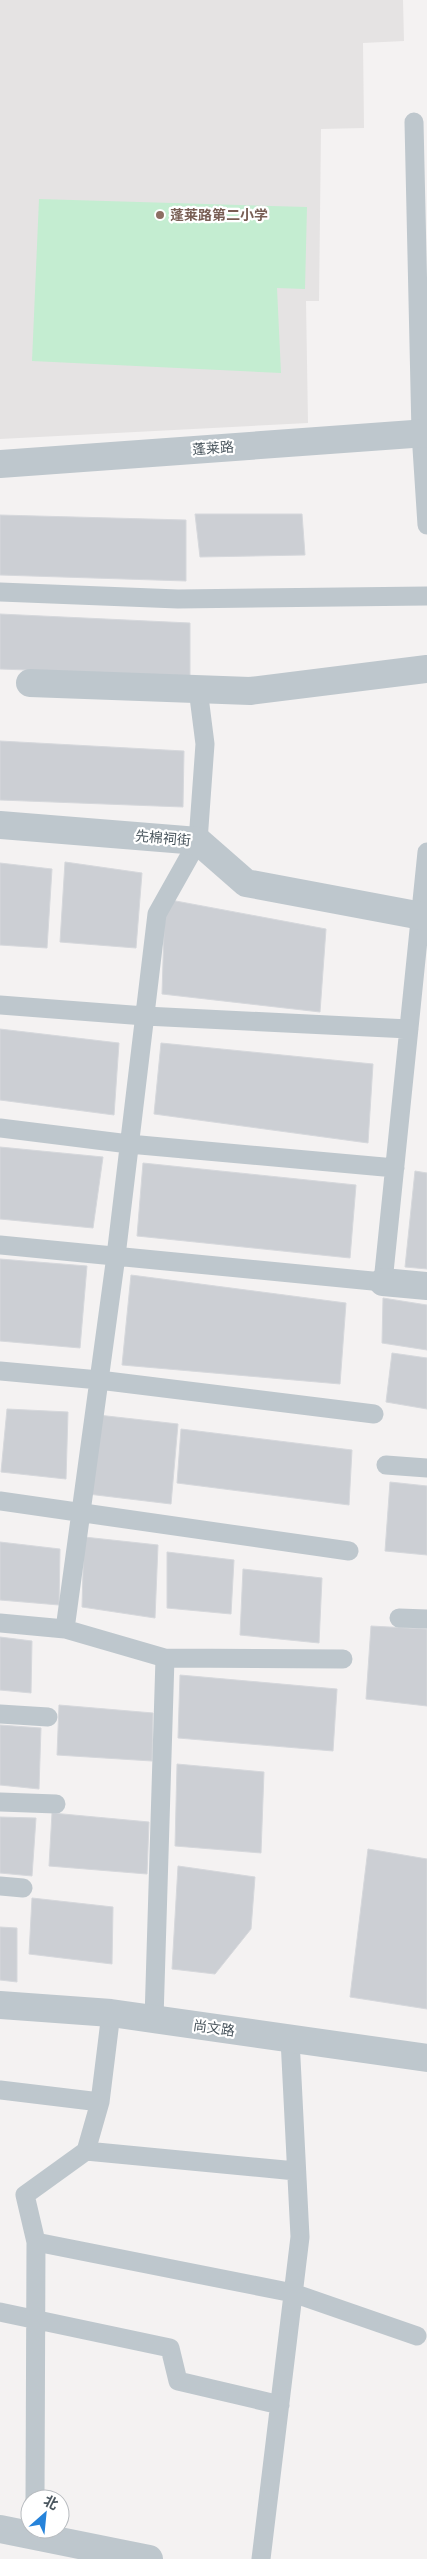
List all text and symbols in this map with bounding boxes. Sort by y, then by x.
place label: 蓬莱路第二小学 [170,206,268,224]
marker: 蓬莱路第二小学 [154,209,166,221]
street label: 蓬莱路 [191,438,235,458]
street label: 先棉祠街 [134,827,192,849]
street label: 尚文路 [192,2016,236,2040]
north arrow [20,2489,70,2539]
text: 北 [41,2491,61,2514]

